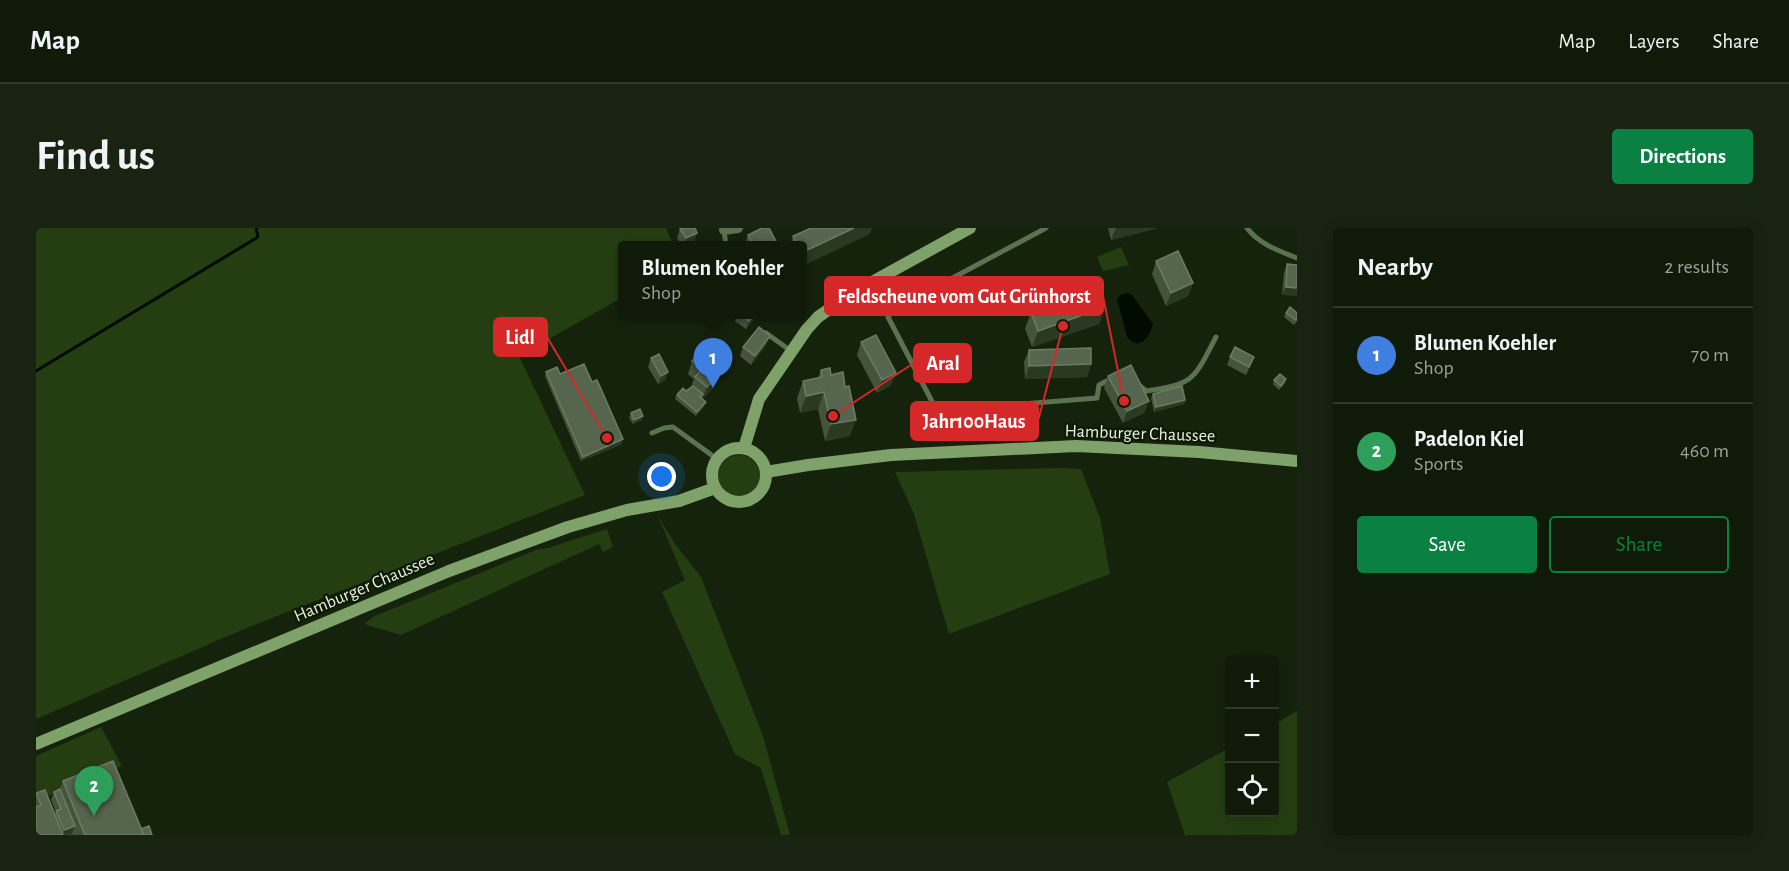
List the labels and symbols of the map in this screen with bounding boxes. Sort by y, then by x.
callout: Feldscheune vom Gut Grünhorst [825,277,1103,315]
text: Feldscheune vom Gut Grünhorst [837,287,1091,307]
callout: Lidl [494,318,547,356]
text: Lidl [505,328,535,348]
pin: 1 [694,338,732,388]
callout: Aral [914,344,971,382]
text: Aral [926,354,960,374]
callout: Jahr100Haus [911,402,1038,440]
text: Jahr100Haus [923,412,1026,432]
street label: Hamburger Chaussee [1064,422,1216,446]
your location [647,462,676,491]
street label: Hamburger Chaussee [292,550,437,626]
pin: 2 [74,766,114,816]

